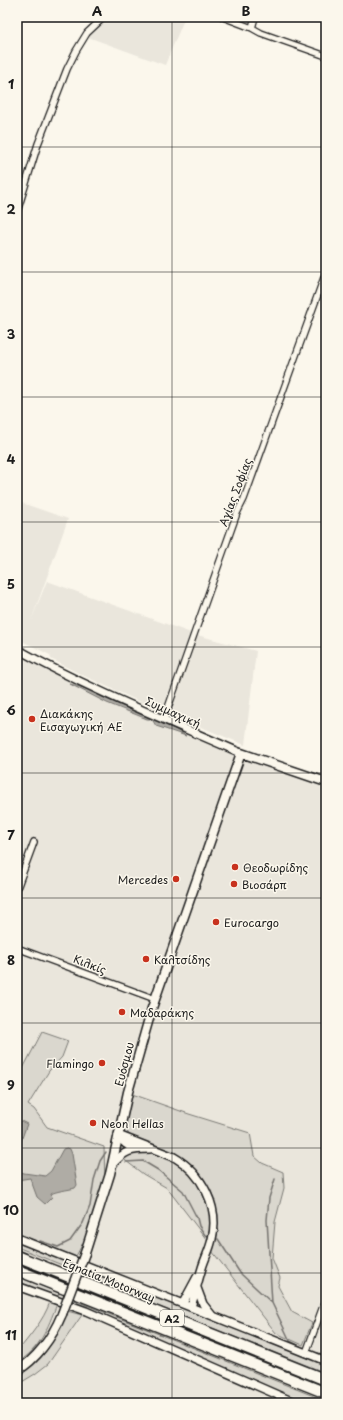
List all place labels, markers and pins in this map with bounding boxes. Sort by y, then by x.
place label: Διακάκης Εισαγωγική ΑΕ [40,705,123,735]
marker: Διακάκης Εισαγωγική ΑΕ [27,714,37,724]
place label: Θεοδωρίδης [243,859,308,876]
marker: Θεοδωρίδης [230,862,240,872]
place label: Mercedes [118,871,168,888]
marker: Mercedes [171,874,181,884]
place label: Βιοσάρπ [242,876,287,893]
marker: Βιοσάρπ [229,879,239,889]
place label: Eurocargo [224,914,279,931]
marker: Eurocargo [211,917,221,927]
place label: Καλτσίδης [154,951,211,968]
marker: Καλτσίδης [141,954,151,964]
place label: Μαδαράκης [130,1004,194,1021]
marker: Μαδαράκης [117,1007,127,1017]
place label: Flamingo [46,1055,94,1072]
marker: Flamingo [97,1058,107,1068]
place label: Neon Hellas [101,1115,164,1132]
marker: Neon Hellas [88,1118,98,1128]

